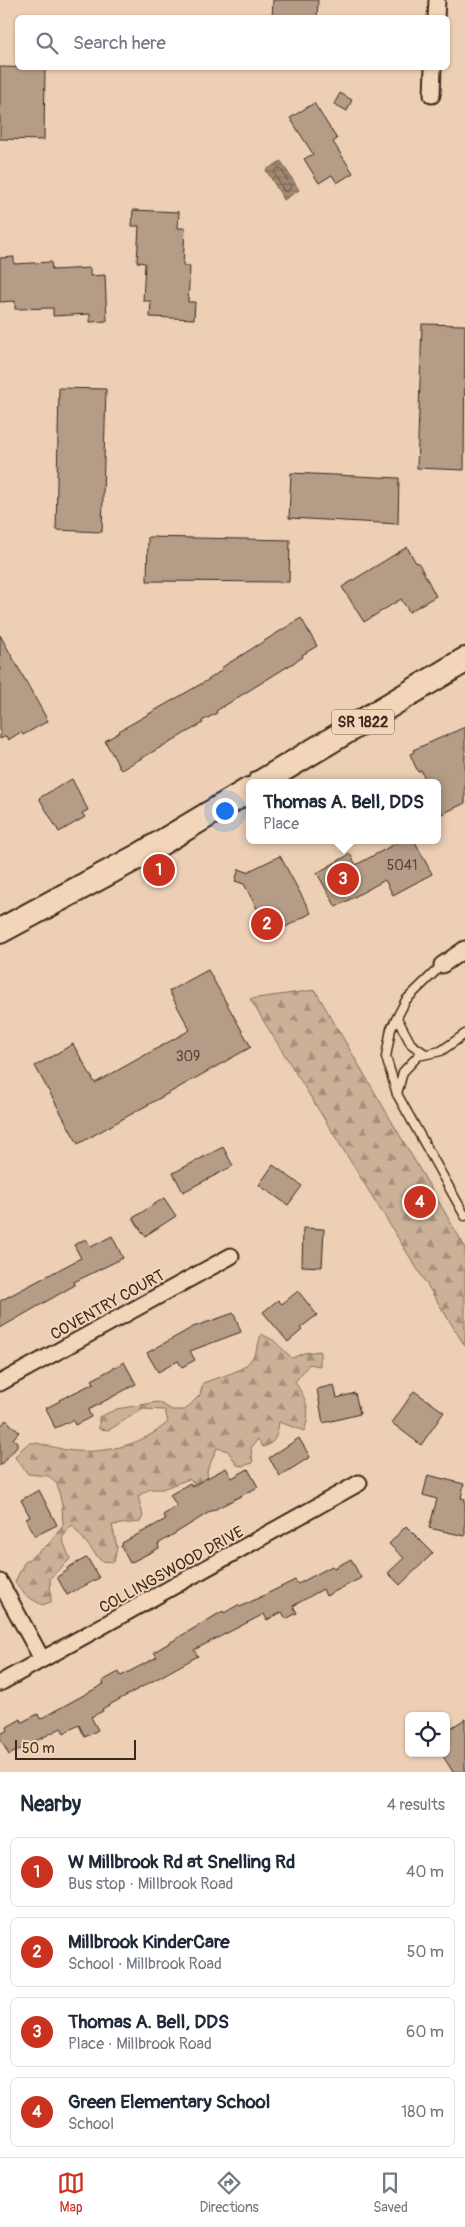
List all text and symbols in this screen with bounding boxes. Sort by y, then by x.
search box [15,15,450,70]
icon: search [33,29,61,57]
text: Search here [73,31,166,55]
road number: SR 1822 [332,710,394,734]
popup [246,779,441,844]
text: Thomas A. Bell, DDS [263,790,424,814]
your location [212,798,238,824]
text: Place [263,814,299,834]
pin: 1 [143,851,175,889]
house number: 5041 [387,857,417,874]
pin: 3 [327,860,359,898]
pin: 2 [251,905,283,943]
house number: 309 [176,1048,200,1065]
pin: 4 [404,1183,436,1221]
street label: COVENTRY COURT [47,1265,168,1345]
street label: COLLINGSWOOD DRIVE [96,1522,247,1618]
map controls [405,1712,450,1757]
button: locate [405,1712,450,1757]
scale bar [15,1737,136,1760]
text: 50 m [22,1740,55,1757]
text: Nearby [20,1791,81,1818]
text: 4 results [387,1795,445,1815]
text: W Millbrook Rd at Snelling Rd [68,1850,295,1874]
text: 1 [34,1862,40,1882]
text: 40 m [406,1862,444,1882]
text: Bus stop · Millbrook Road [68,1874,233,1894]
text: Millbrook KinderCare [68,1930,230,1954]
text: 2 [33,1942,41,1962]
text: 50 m [407,1942,444,1962]
text: School · Millbrook Road [68,1954,222,1974]
text: Thomas A. Bell, DDS [68,2010,229,2034]
text: 3 [33,2022,41,2042]
text: 60 m [406,2022,444,2042]
text: Place · Millbrook Road [68,2034,212,2054]
text: Green Elementary School [68,2090,270,2114]
text: 4 [32,2102,42,2122]
text: 180 m [401,2102,444,2122]
text: School [68,2114,114,2134]
tab: Map [57,2169,85,2216]
tab: Directions [199,2169,259,2216]
tab: Saved [373,2169,408,2216]

